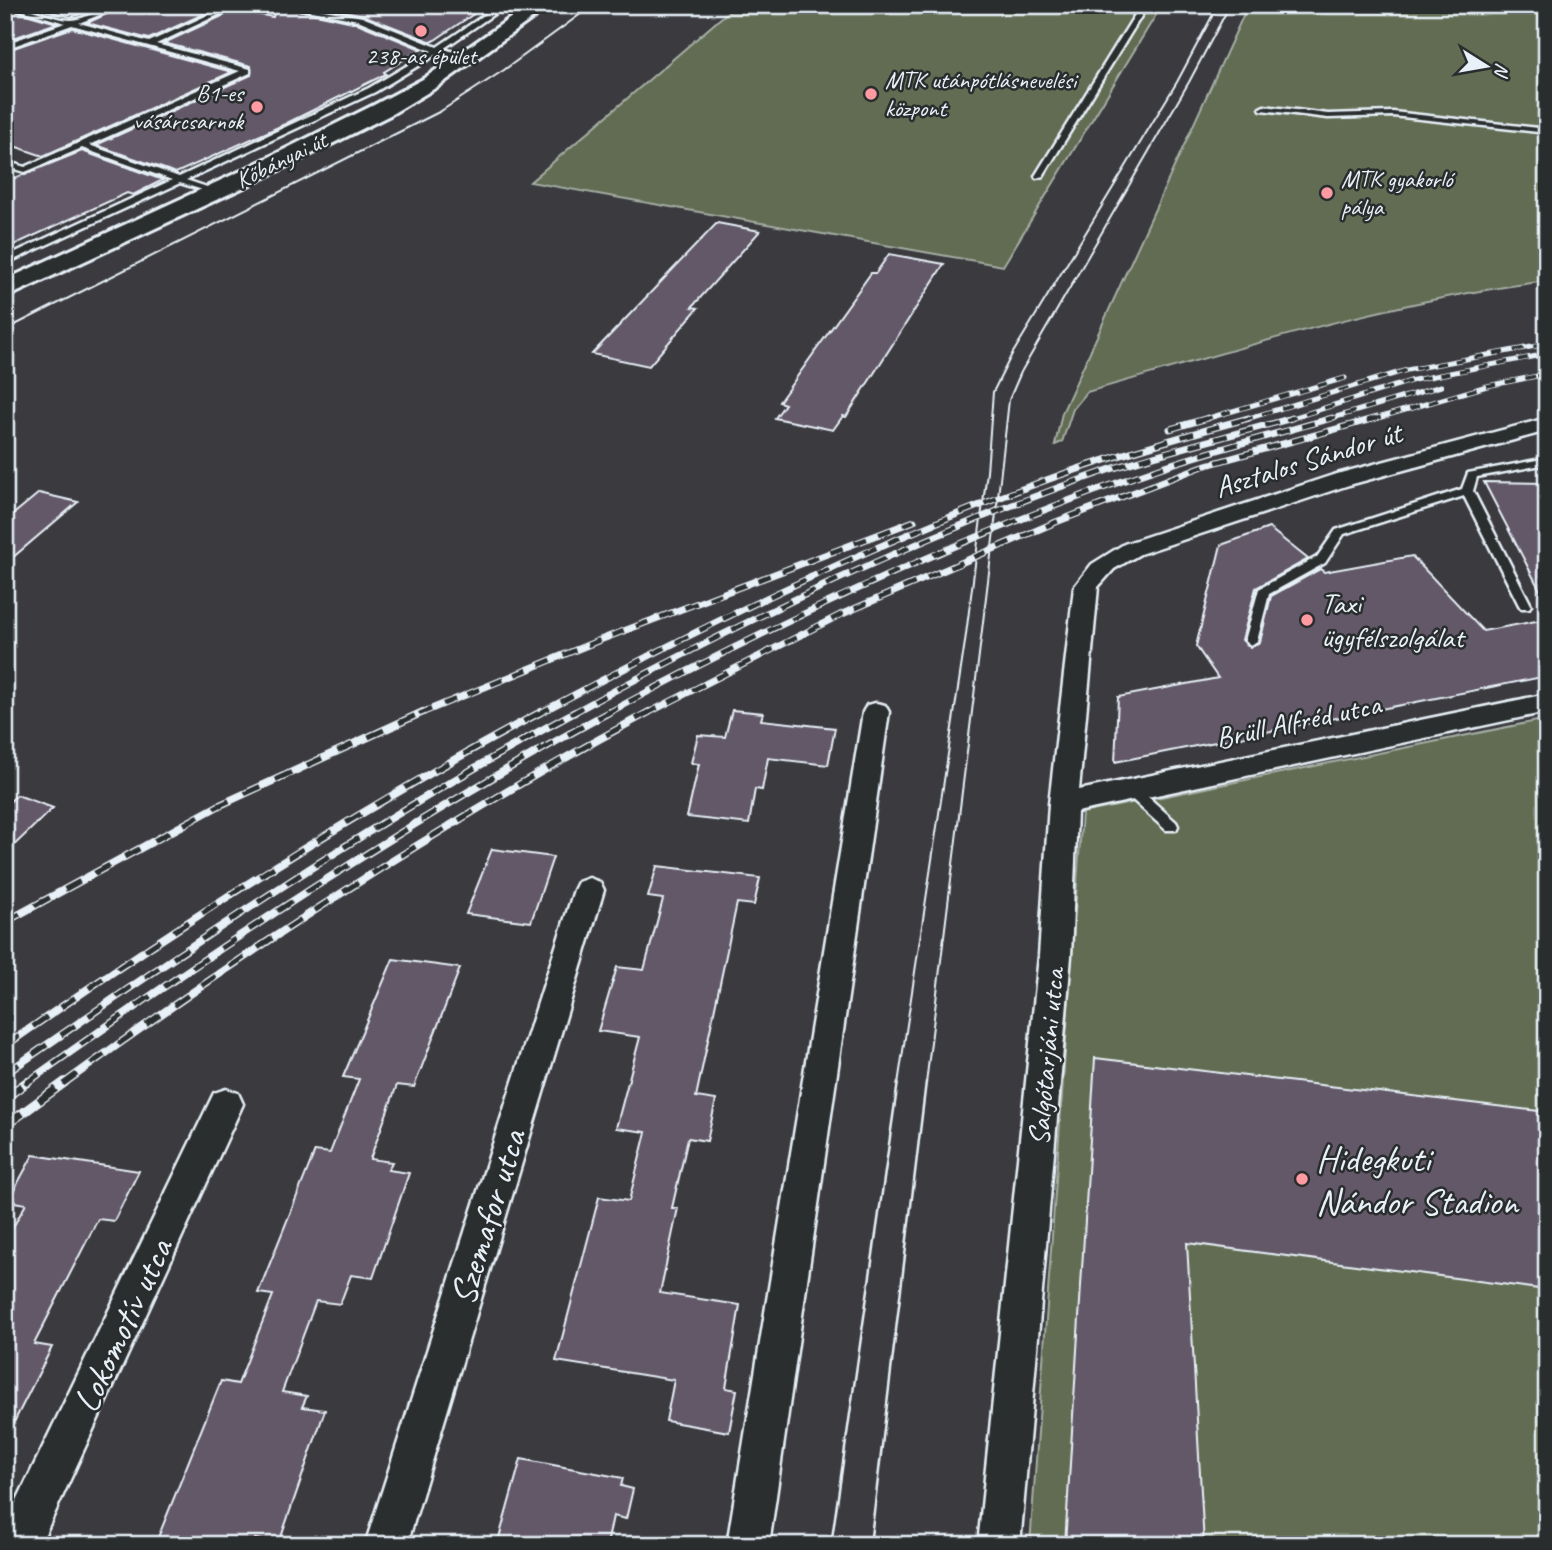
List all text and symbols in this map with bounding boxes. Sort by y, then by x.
marker: 238-as épület [413,23,429,39]
north arrow [1450,32,1520,102]
place label: 238-as épület [366,41,478,71]
text: N [1488,61,1515,80]
place label: MTK utánpótlásnevelési központ [885,65,1079,123]
place label: B1-es vásárcsarnok [133,78,246,136]
marker: MTK utánpótlásnevelési központ [863,86,879,102]
marker: B1-es vásárcsarnok [249,99,265,115]
street label: Kőbányai út [230,124,333,195]
place label: MTK gyakorló pálya [1341,164,1456,222]
marker: MTK gyakorló pálya [1319,185,1335,201]
street label: Asztalos Sándor út [1210,413,1409,506]
place label: Taxi ügyfélszolgálat [1321,584,1467,656]
marker: Taxi ügyfélszolgálat [1299,612,1315,628]
street label: Brüll Alfréd utca [1212,685,1386,757]
street label: Salgótarjáni utca [1019,964,1073,1147]
street label: Szemafor utca [439,1122,537,1310]
place label: Hidegkuti Nándor Stadion [1316,1135,1520,1225]
marker: Hidegkuti Nándor Stadion [1294,1171,1310,1187]
street label: Lokomotív utca [62,1229,184,1419]

